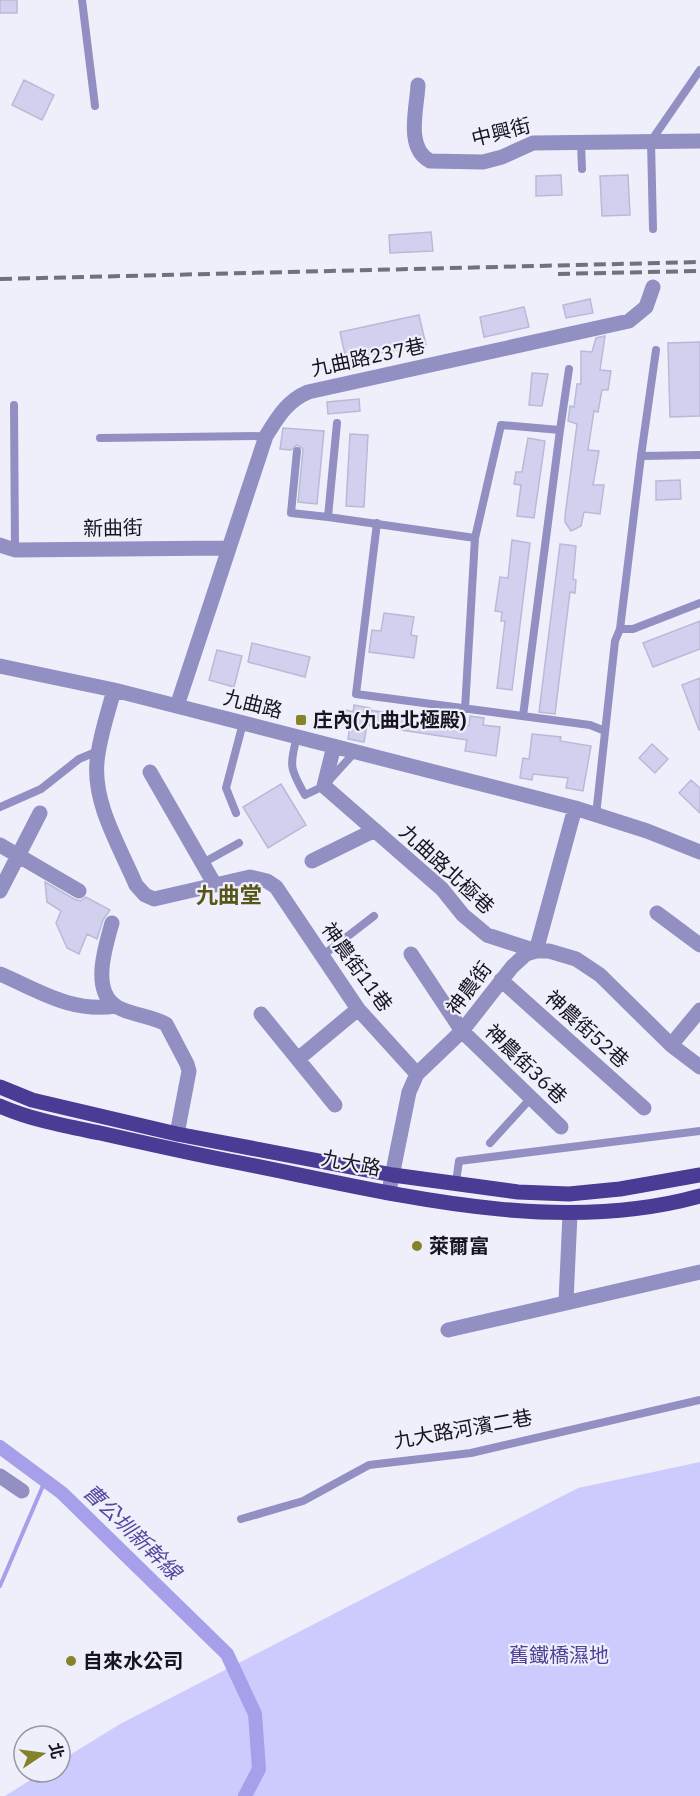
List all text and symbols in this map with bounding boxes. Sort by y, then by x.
street label: 中興街 [469,111,533,152]
street label: 九曲路237巷 [308,331,427,382]
street label: 新曲街 [83,513,143,542]
street label: 九曲路 [221,683,285,724]
place label: 庄內(九曲北極殿) [313,706,467,733]
marker: 庄內(九曲北極殿) [294,713,308,727]
street label: 九曲路北極巷 [394,818,500,919]
district label: 九曲堂 [196,880,262,909]
street label: 神農街11巷 [316,917,399,1017]
street label: 神農街 [440,956,497,1020]
street label: 神農街52巷 [540,984,635,1073]
street label: 神農街36巷 [480,1018,573,1109]
street label: 九大路 [319,1144,383,1181]
place label: 萊爾富 [429,1232,489,1259]
marker: 萊爾富 [410,1239,424,1253]
street label: 九大路河濱二巷 [392,1403,534,1454]
water label: 曹公圳新幹線 [78,1477,189,1587]
park label: 舊鐵橋濕地 [509,1641,609,1668]
place label: 自來水公司 [83,1647,183,1674]
marker: 自來水公司 [64,1654,78,1668]
north arrow [12,1724,72,1784]
text: 北 [45,1741,68,1761]

